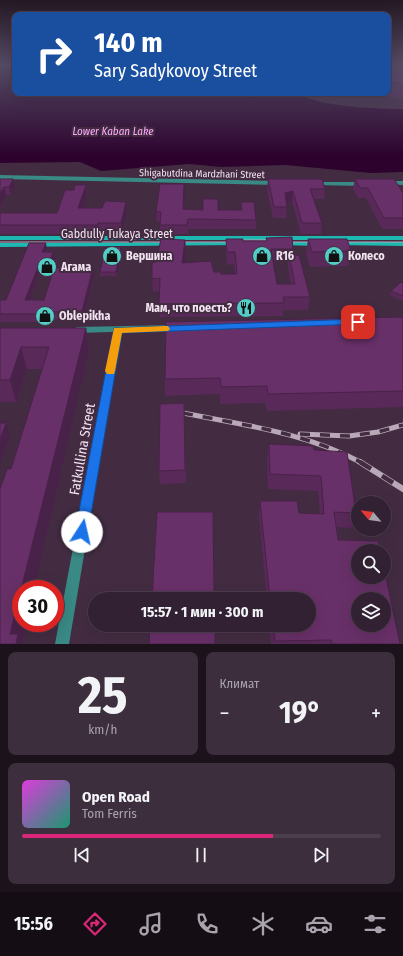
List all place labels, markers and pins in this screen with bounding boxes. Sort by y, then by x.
shop icon: Вершина [101,245,123,267]
shop icon: R16 [251,245,273,267]
shop icon: Колесо [323,245,345,267]
place label: Вершина [126,249,173,263]
place label: R16 [276,249,294,263]
place label: Колесо [348,249,385,263]
shop icon: Агама [36,256,58,278]
place label: Агама [60,260,91,274]
restaurant icon: Мам, что поесть? [235,297,257,319]
place label: Мам, что поесть? [145,301,233,315]
shop icon: Oblepikha [34,305,56,327]
pin [341,305,375,339]
place label: Oblepikha [59,309,110,323]

